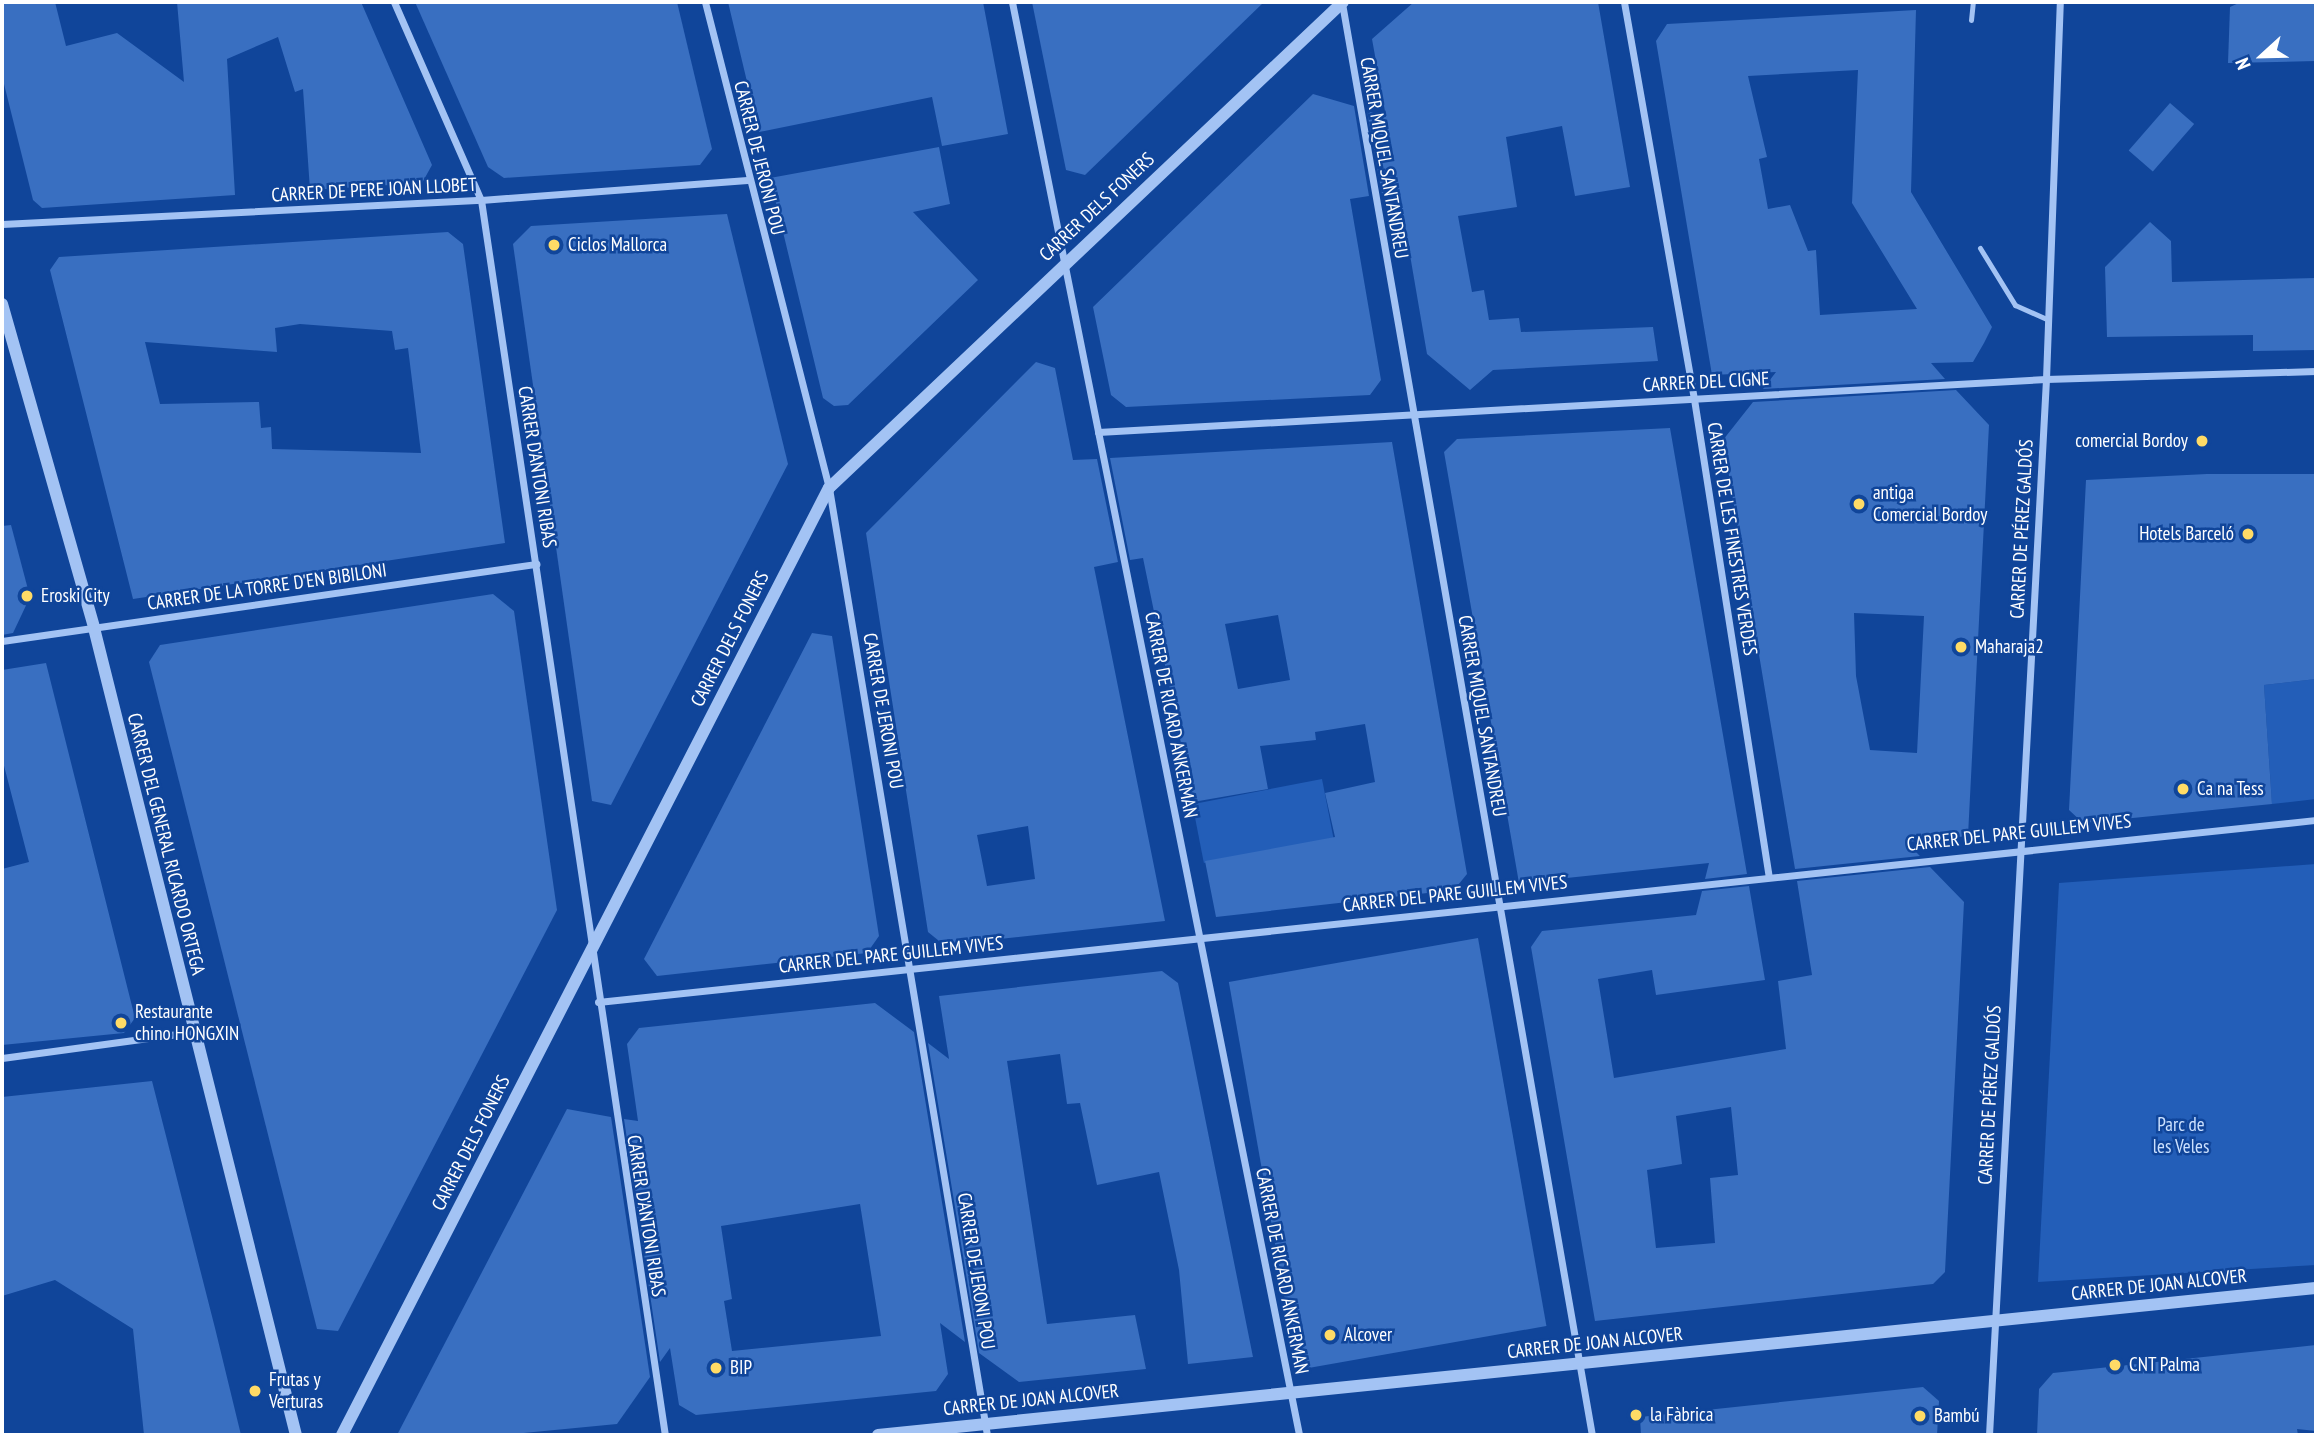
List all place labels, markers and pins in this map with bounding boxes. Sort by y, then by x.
place label: Ciclos Mallorca [568,234,667,256]
marker: Ciclos Mallorca [546,237,562,253]
place label: comercial Bordoy [2075,430,2188,452]
marker: comercial Bordoy [2194,433,2210,449]
place label: antiga Comercial Bordoy [1873,482,1987,526]
marker: antiga Comercial Bordoy [1851,496,1867,512]
place label: Hotels Barceló [2139,523,2234,545]
marker: Hotels Barceló [2240,526,2256,542]
place label: Eroski City [41,585,110,607]
marker: Eroski City [19,588,35,604]
place label: Maharaja2 [1975,636,2044,658]
marker: Maharaja2 [1953,639,1969,655]
place label: Ca na Tess [2197,778,2264,800]
marker: Ca na Tess [2175,781,2191,797]
place label: Restaurante chino HONGXIN [135,1001,239,1045]
marker: Restaurante chino HONGXIN [113,1015,129,1031]
place label: Alcover [1344,1324,1392,1346]
marker: Alcover [1322,1327,1338,1343]
place label: CNT Palma [2129,1354,2200,1376]
place label: BIP [730,1357,752,1379]
marker: CNT Palma [2107,1357,2123,1373]
marker: BIP [708,1360,724,1376]
place label: Frutas y Verturas [269,1369,323,1413]
marker: Frutas y Verturas [247,1383,263,1399]
place label: la Fàbrica [1650,1404,1713,1426]
place label: Bambú [1934,1405,1979,1427]
marker: la Fàbrica [1628,1407,1644,1423]
marker: Bambú [1912,1408,1928,1424]

